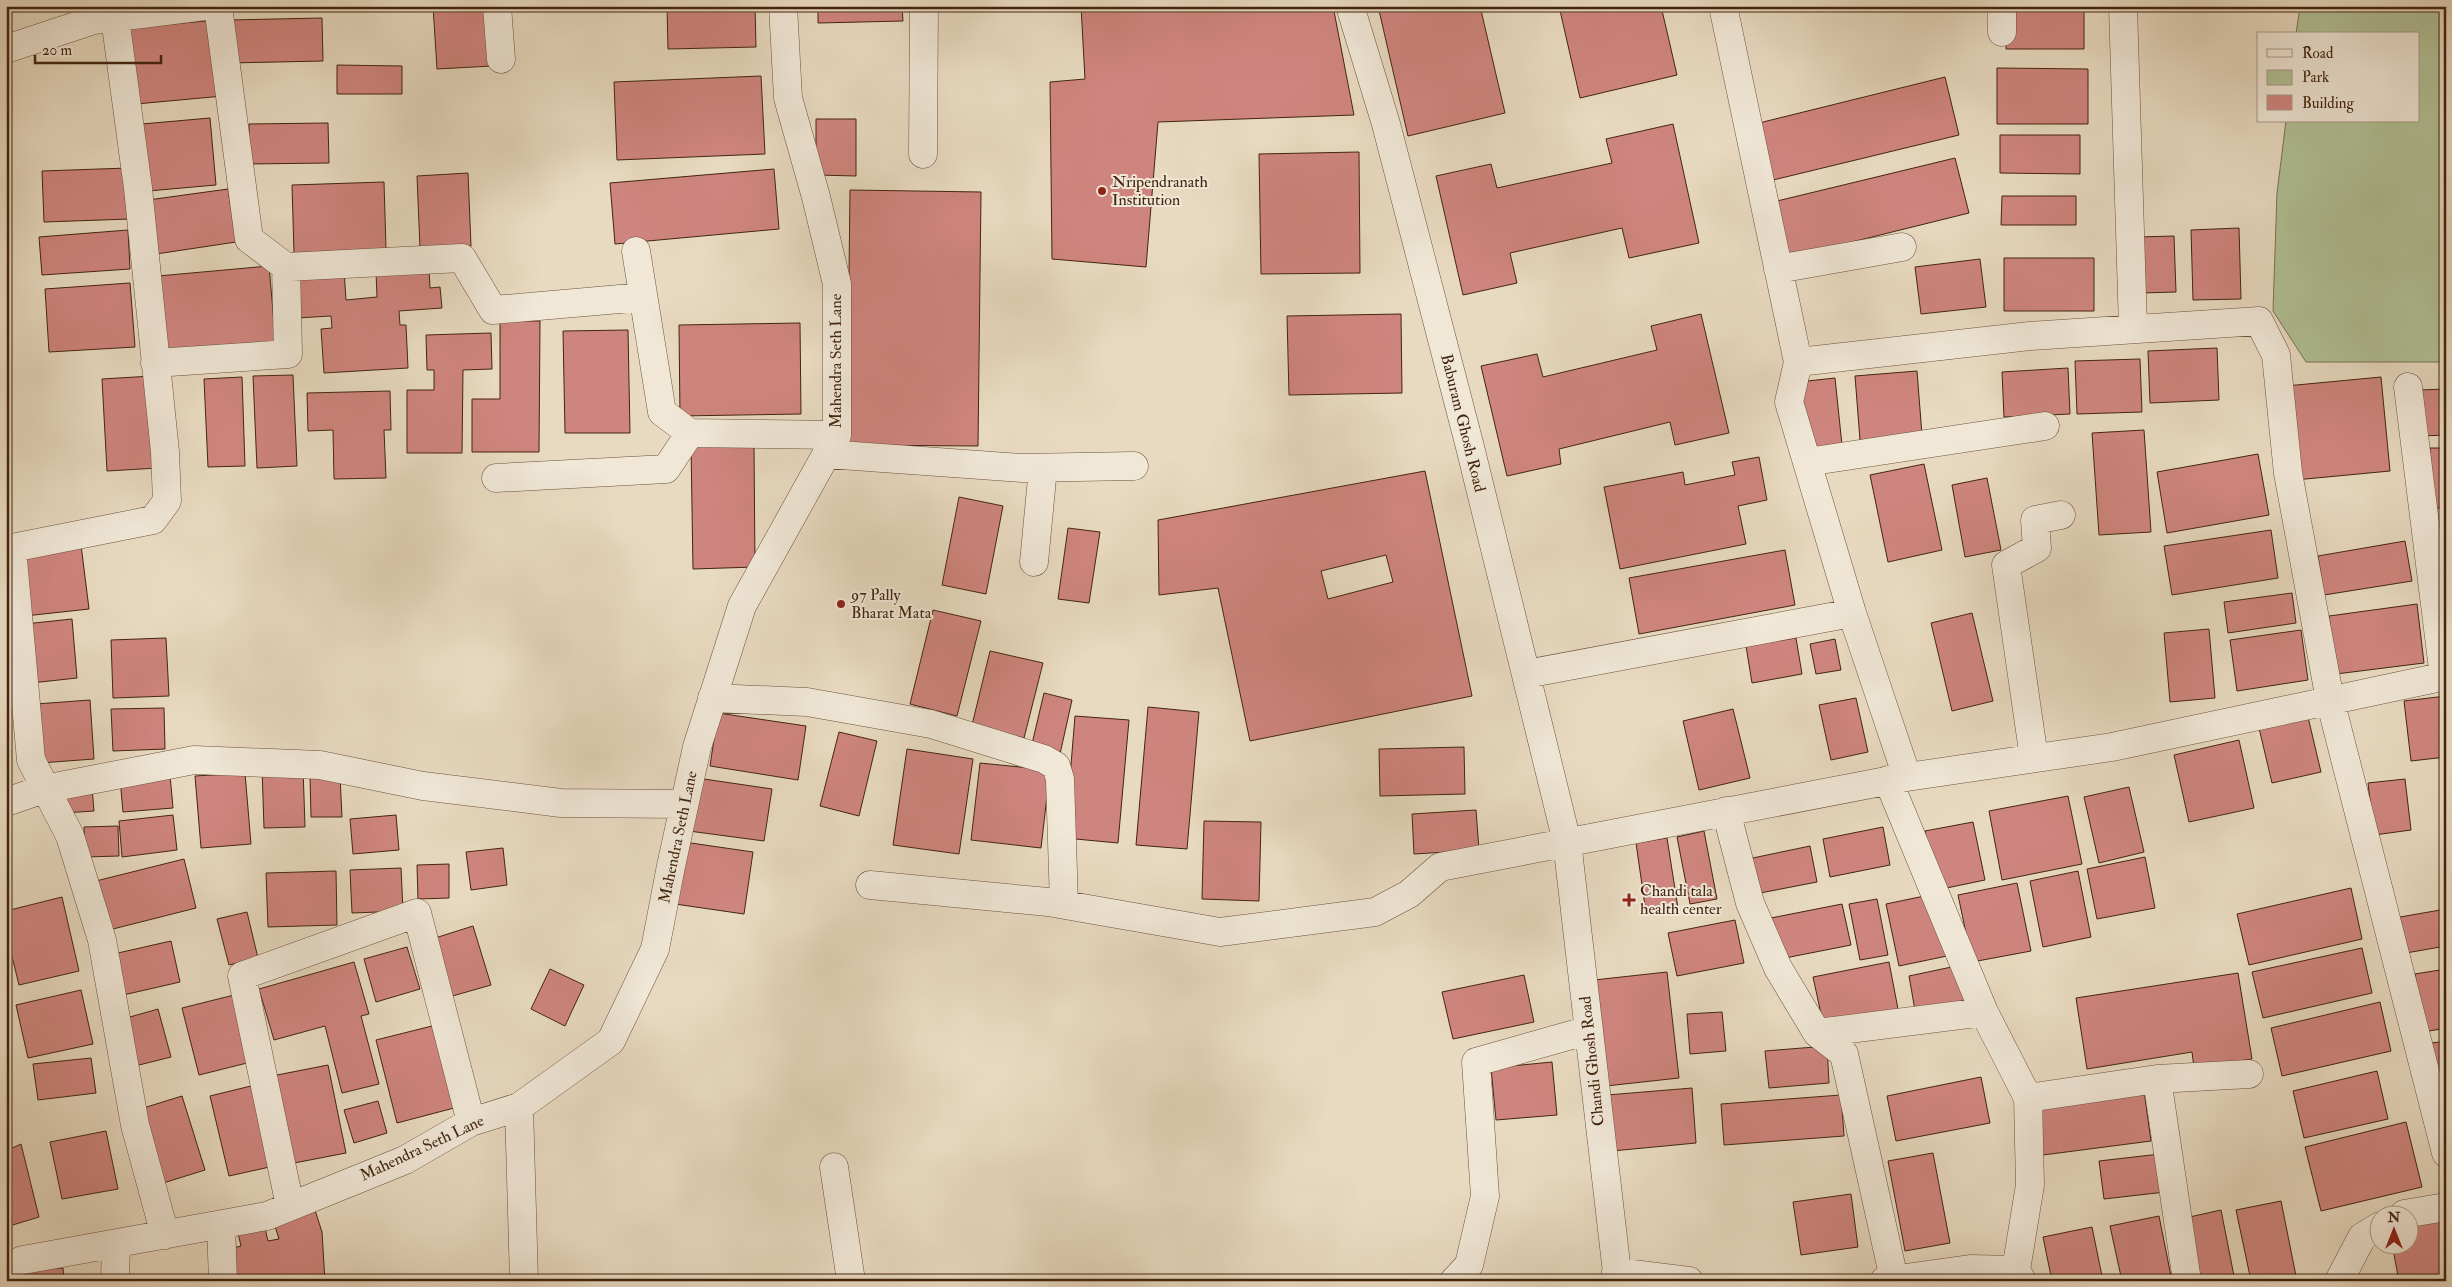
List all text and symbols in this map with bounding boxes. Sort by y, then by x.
scale bar [35,32,161,64]
legend [2257,32,2420,122]
text: 20 m [42,41,72,60]
text: Road [2302,44,2334,63]
text: Park [2302,68,2329,87]
text: Building [2302,94,2354,113]
place label: Nripendranath Institution [1112,172,1209,210]
marker: Nripendranath Institution [1096,185,1108,197]
street label: Mahendra Seth Lane [826,293,846,428]
street label: Baburam Ghosh Road [1436,352,1490,494]
place label: 97 Pally Bharat Mata [850,585,932,623]
marker: 97 Pally Bharat Mata [835,598,847,610]
street label: Mahendra Seth Lane [654,769,702,905]
place label: Chandi tala health center [1640,881,1722,919]
marker: Chandi tala health center [1622,893,1636,907]
street label: Chandi Ghosh Road [1575,995,1609,1127]
street label: Mahendra Seth Lane [357,1110,488,1186]
north arrow [2370,1204,2420,1254]
text: N [2387,1209,2401,1226]

